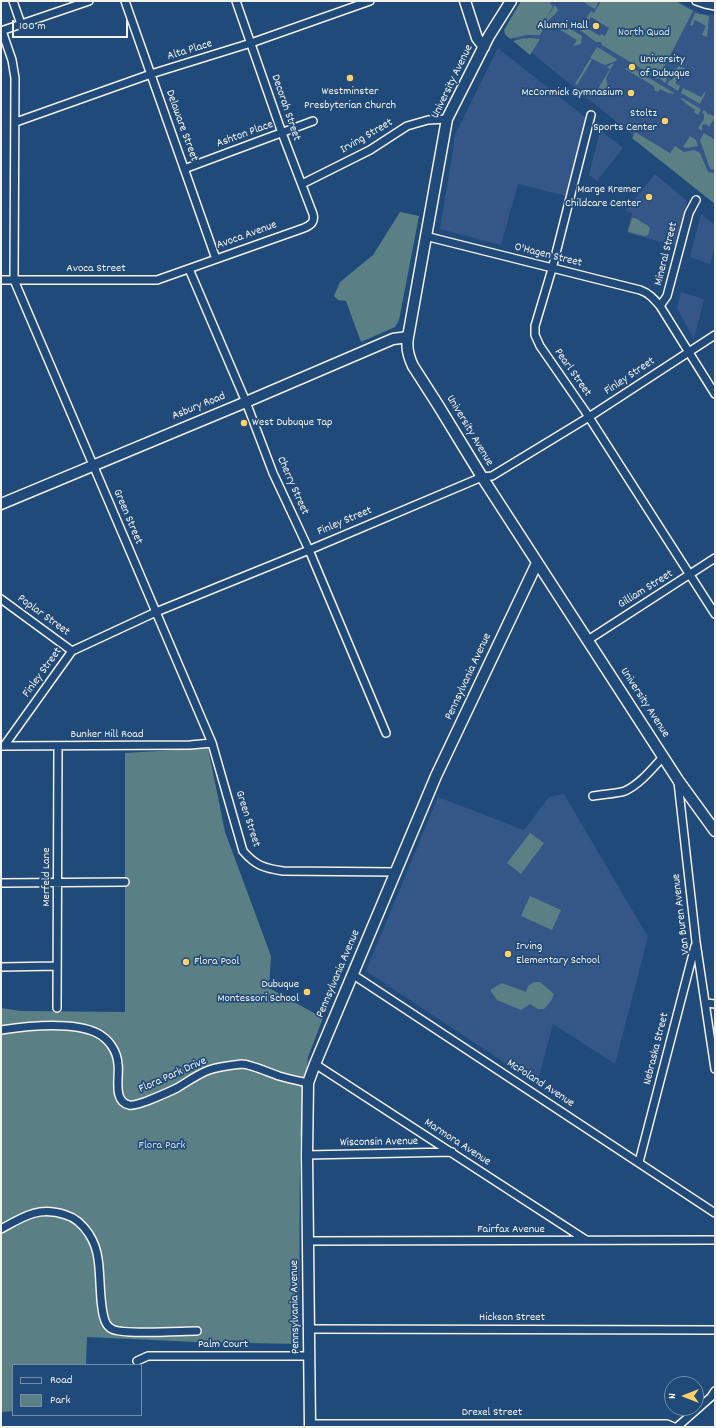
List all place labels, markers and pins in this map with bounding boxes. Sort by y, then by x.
place label: Alumni Hall [537,19,588,33]
marker: Alumni Hall [591,21,601,31]
place label: University of Dubuque [640,53,690,81]
marker: University of Dubuque [627,62,637,72]
marker: Westminster Presbyterian Church [345,73,355,83]
place label: Westminster Presbyterian Church [304,85,396,113]
place label: McCormick Gymnasium [521,86,623,100]
marker: McCormick Gymnasium [626,88,636,98]
place label: Stoltz Sports Center [593,107,657,135]
marker: Stoltz Sports Center [660,116,670,126]
place label: Marge Kremer Childcare Center [565,183,641,211]
marker: Marge Kremer Childcare Center [644,192,654,202]
place label: West Dubuque Tap [252,416,333,430]
marker: West Dubuque Tap [239,418,249,428]
place label: Irving Elementary School [516,940,600,968]
marker: Irving Elementary School [503,949,513,959]
place label: Flora Pool [194,955,239,969]
marker: Flora Pool [181,957,191,967]
place label: Dubuque Montessori School [217,978,299,1006]
marker: Dubuque Montessori School [302,987,312,997]

